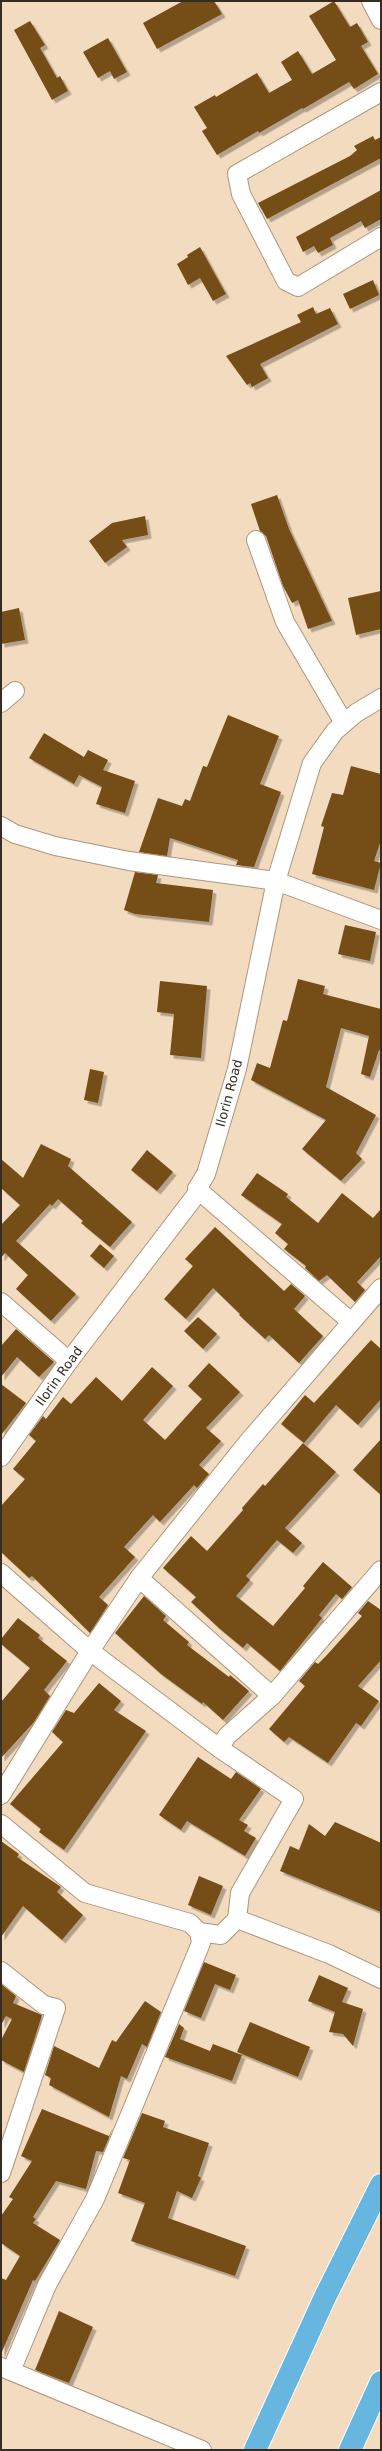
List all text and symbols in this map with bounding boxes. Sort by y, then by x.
street label: Ilorin Road [213,1058,245,1128]
street label: Ilorin Road [33,1344,85,1408]

